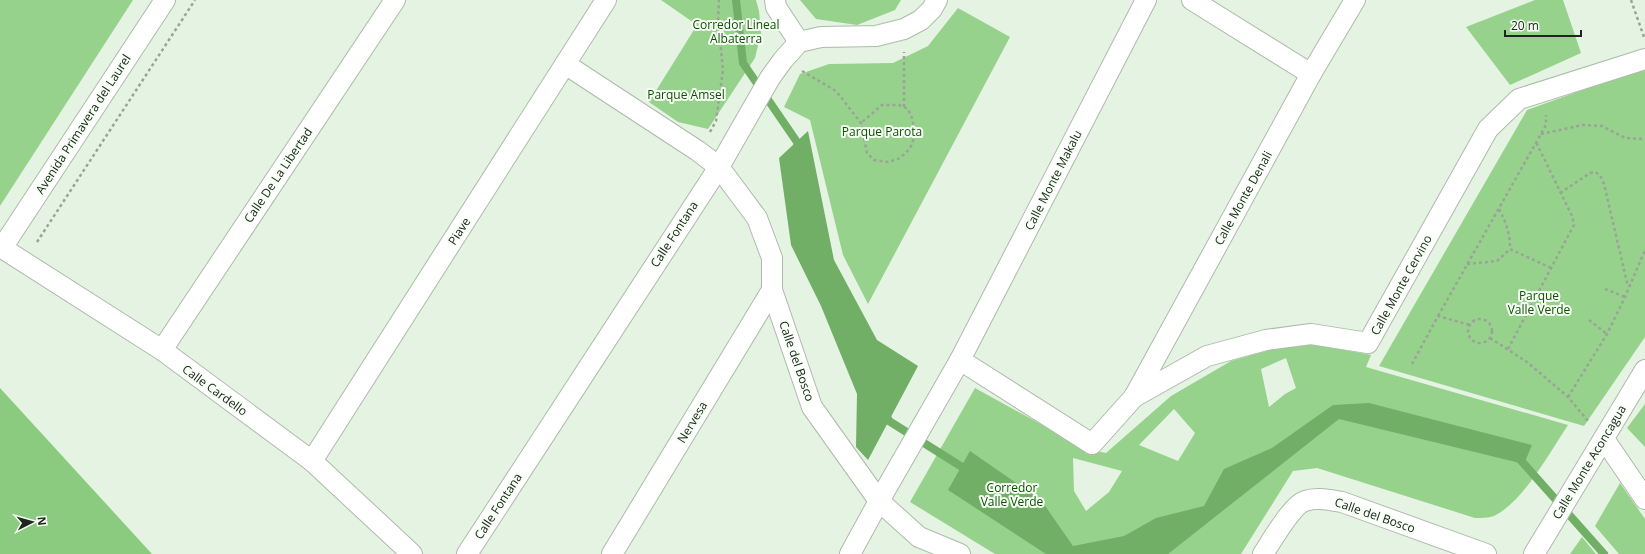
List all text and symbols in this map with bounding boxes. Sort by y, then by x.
scale bar [1505,12,1581,38]
park label: Corredor Lineal Albaterra [693,16,780,47]
text: 20 m [1511,17,1539,34]
street label: Avenida Primavera del Laurel [31,51,135,197]
park label: Parque Amsel [647,86,725,103]
park label: Parque Parota [842,123,922,140]
street label: Calle De La Libertad [240,124,316,226]
street label: Calle Monte Makalu [1020,127,1086,233]
street label: Calle Monte Denali [1210,148,1276,248]
street label: Calle Fontana [646,198,702,270]
street label: Piave [444,214,474,248]
street label: Calle Monte Cervino [1366,232,1436,338]
park label: Parque Valle Verde [1508,287,1571,318]
street label: Calle del Bosco [775,319,819,403]
street label: Calle Cardello [179,361,251,419]
street label: Nervesa [673,398,711,446]
street label: Calle Monte Aconcagua [1548,402,1630,522]
street label: Calle Fontana [470,470,526,542]
park label: Corredor Valle Verde [981,479,1044,510]
street label: Calle del Bosco [1333,493,1417,537]
north arrow [12,502,52,542]
text: N [35,516,50,526]

